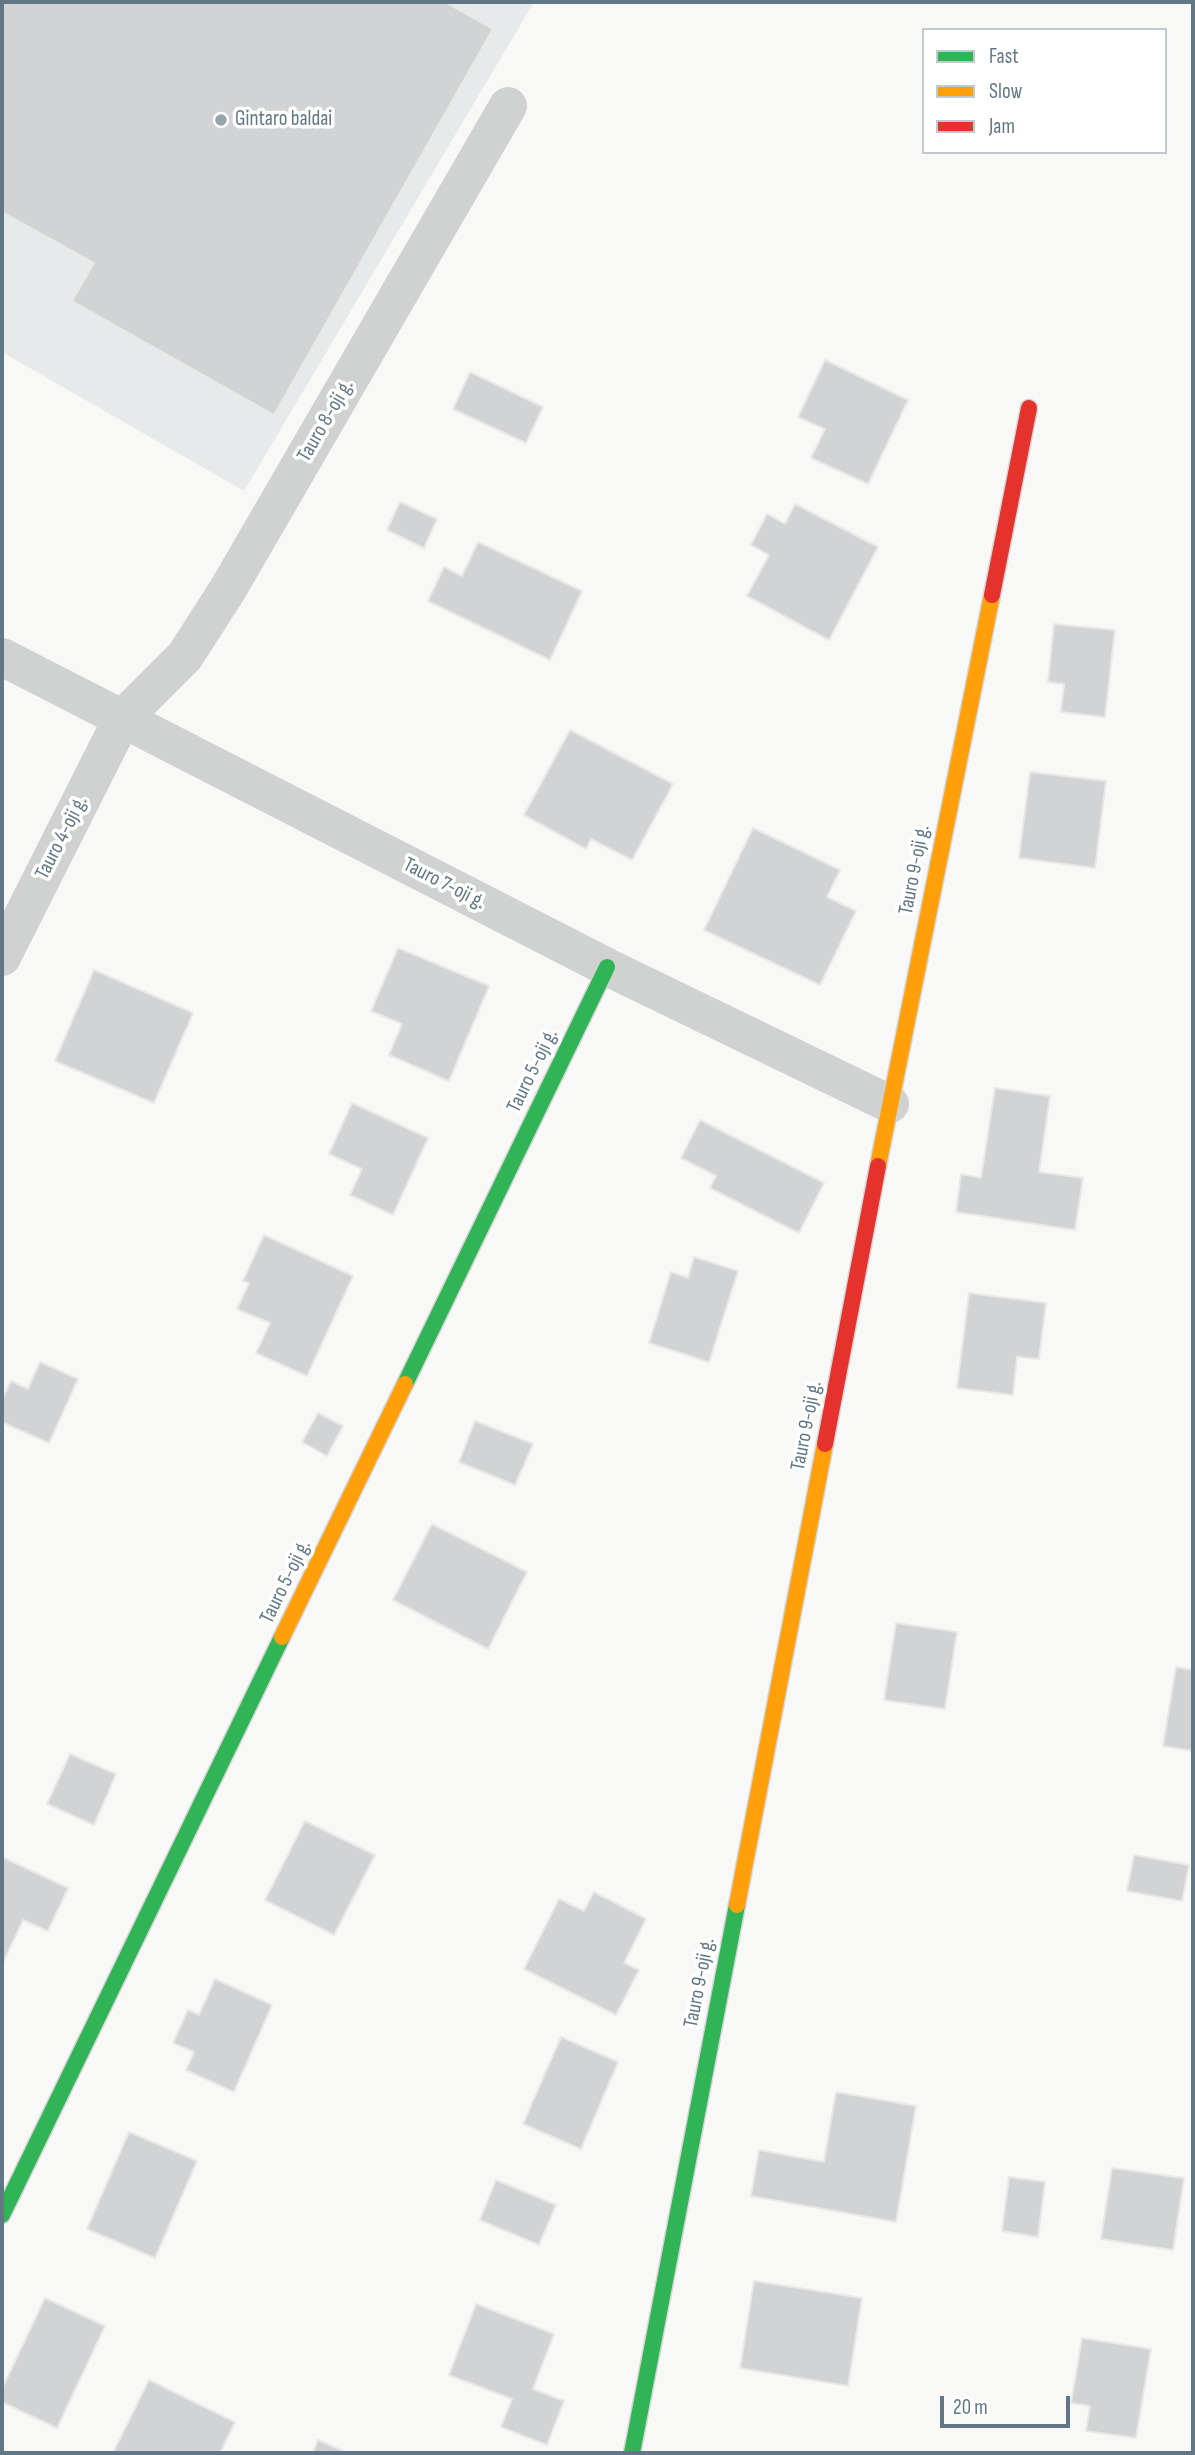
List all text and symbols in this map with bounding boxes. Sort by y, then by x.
legend [922,28,1167,154]
text: Fast [989,44,1019,69]
text: Slow [989,79,1022,104]
place label: Gintaro baldai [235,107,332,133]
marker: Gintaro baldai [213,112,229,128]
text: Jam [989,114,1015,139]
street label: Tauro 8-oji g. [292,375,360,467]
street label: Tauro 4-oji g. [30,792,94,884]
street label: Tauro 9-oji g. [894,823,936,917]
street label: Tauro 7-oji g. [399,853,489,915]
street label: Tauro 5-oji g. [502,1025,564,1117]
street label: Tauro 9-oji g. [786,1379,828,1473]
street label: Tauro 5-oji g. [255,1536,317,1628]
street label: Tauro 9-oji g. [679,1936,721,2030]
scale bar [943,2382,1072,2426]
text: 20 m [953,2395,988,2420]

